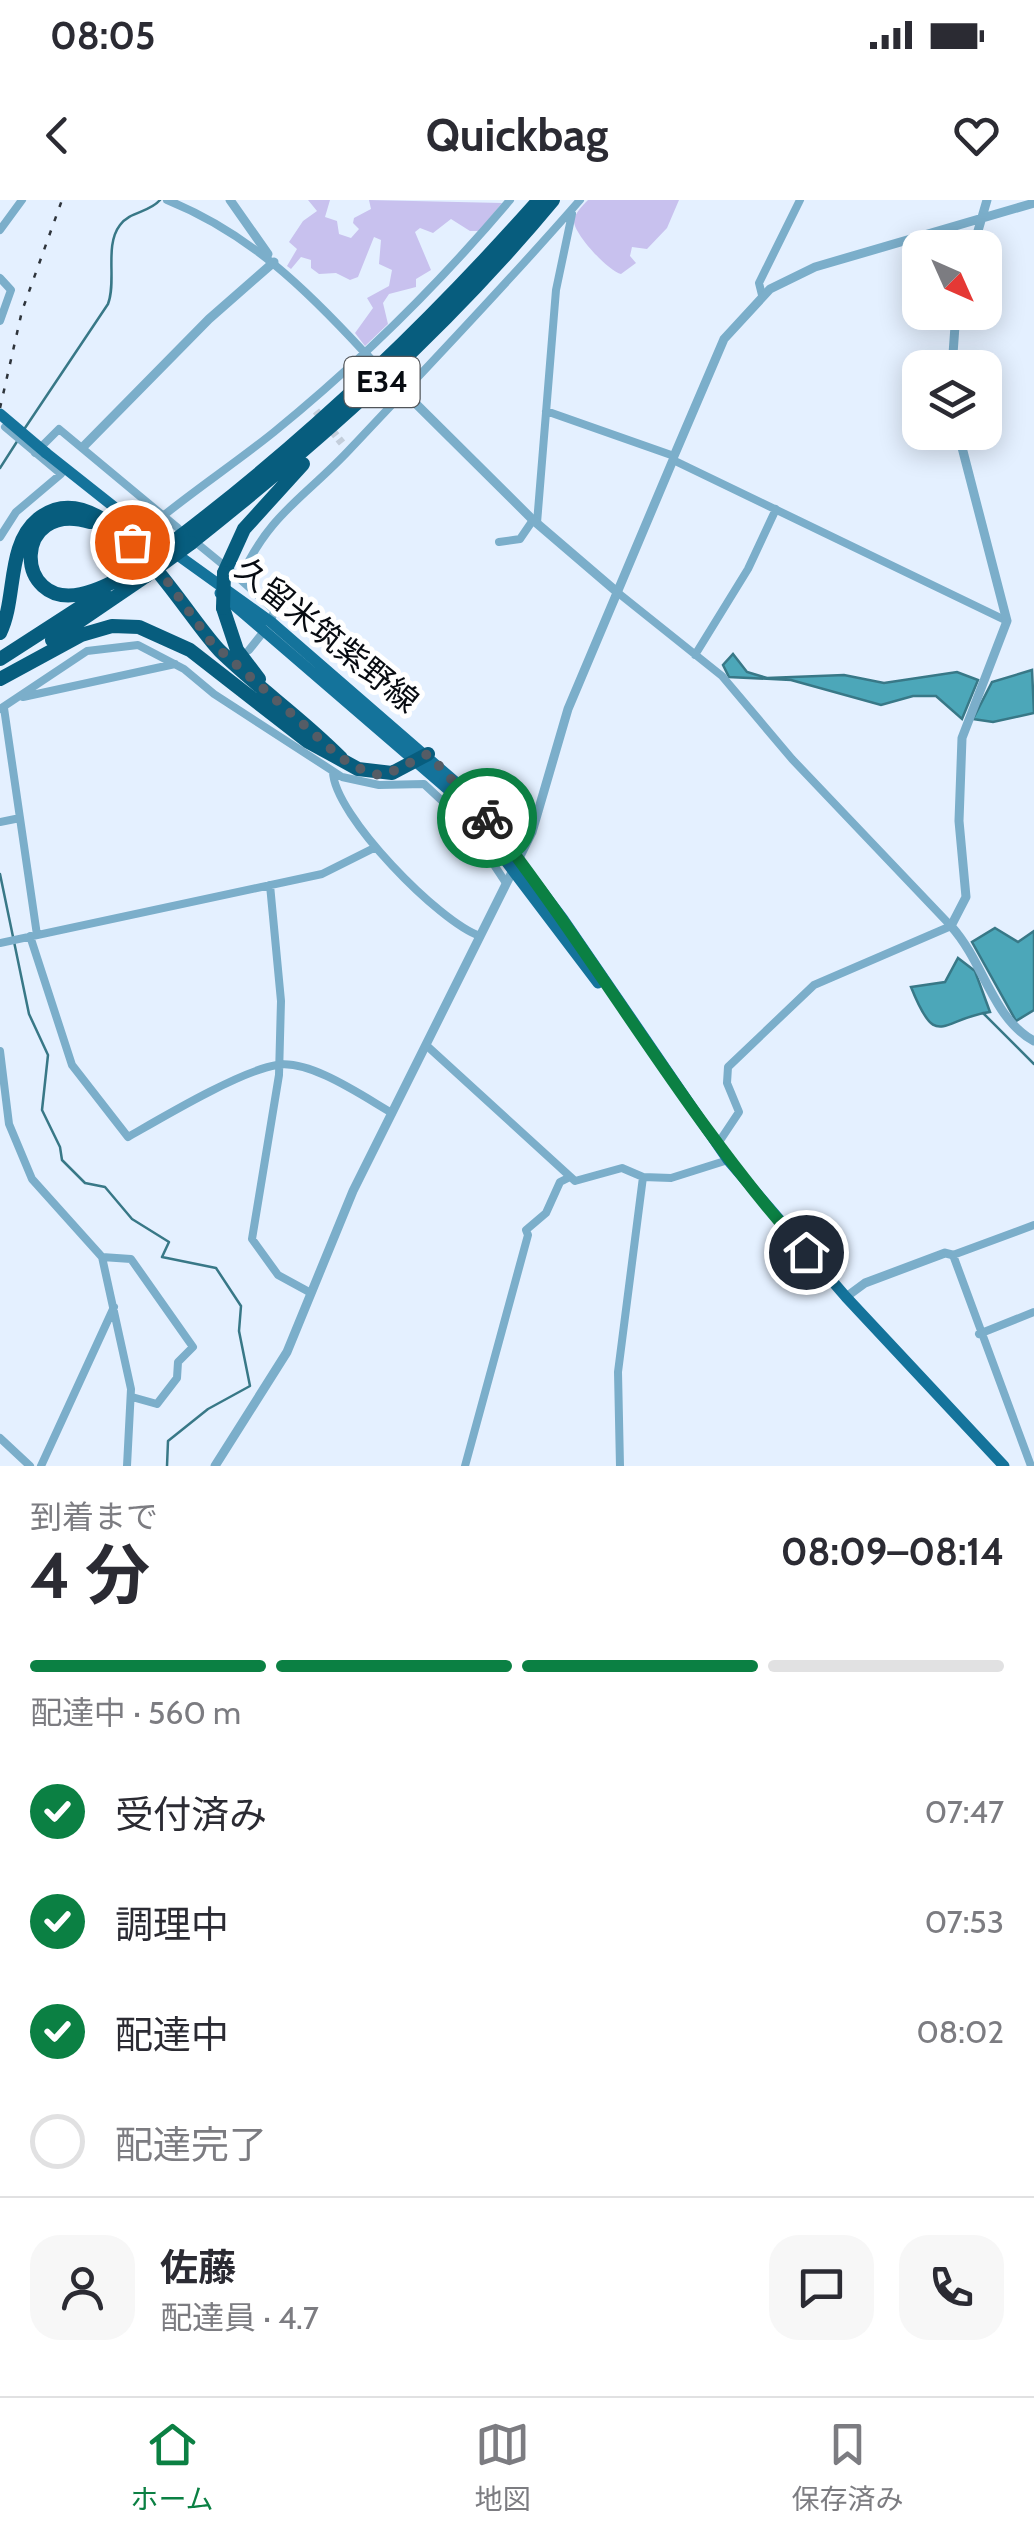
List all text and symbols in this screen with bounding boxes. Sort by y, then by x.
text: 08:05 [50,12,155,59]
icon: back [30,108,85,163]
text: Quickbag [426,108,608,162]
icon: heart [949,108,1004,163]
north arrow [902,230,1002,330]
map controls [902,230,1002,450]
button: layers [902,350,1002,450]
road number: E34 [344,357,420,407]
pin [90,500,175,585]
icon: bag [105,515,160,570]
street label: 久留米筑紫野線 [228,549,427,720]
courier [437,768,537,868]
icon: bike [460,791,515,846]
pin [764,1210,849,1295]
icon: home [779,1225,834,1280]
text: 到着まで [30,1497,158,1536]
text: 08:09–08:14 [781,1528,1004,1575]
text: 4 分 [30,1535,150,1614]
text: 配達中 · 560 m [30,1693,241,1732]
icon: check [30,1784,85,1839]
text: 受付済み [115,1791,267,1838]
text: 07:47 [925,1792,1004,1831]
icon: check [30,1894,85,1949]
text: 調理中 [115,1901,229,1948]
text: 07:53 [925,1902,1004,1941]
icon: check [30,2004,85,2059]
text: 配達中 [115,2011,229,2058]
text: 08:02 [917,2012,1004,2051]
text: 配達完了 [115,2121,267,2168]
button: person [30,2235,135,2340]
button: chat [769,2235,874,2340]
button: phone [899,2235,1004,2340]
text: 佐藤 [160,2244,236,2291]
text: 配達員 · 4.7 [160,2298,319,2337]
tab: ホーム [130,2417,214,2517]
tab: 地図 [475,2417,531,2517]
tab: 保存済み [791,2417,904,2517]

